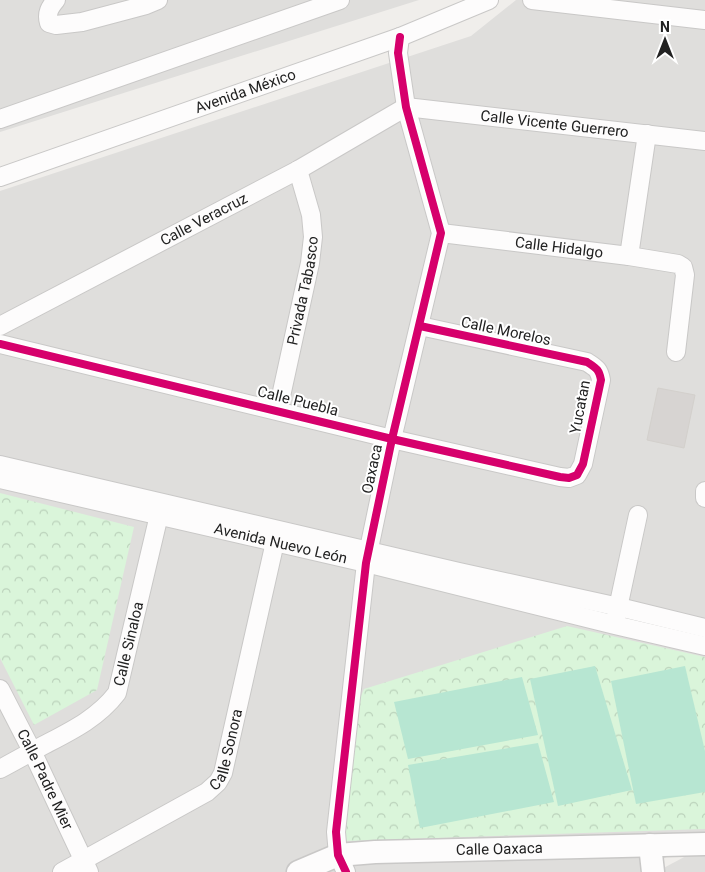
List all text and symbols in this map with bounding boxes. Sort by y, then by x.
north arrow [640,15,690,65]
text: N [660,19,670,35]
street label: Avenida México [193,65,298,117]
street label: Calle Vicente Guerrero [480,107,630,141]
street label: Calle Veracruz [157,189,250,250]
street label: Calle Hidalgo [514,233,604,262]
street label: Privada Tabasco [283,235,322,347]
street label: Calle Morelos [459,313,553,349]
street label: Yucatan [566,379,594,435]
street label: Calle Puebla [256,382,340,420]
street label: Oaxaca [358,443,386,495]
street label: Avenida Nuevo León [212,519,349,567]
street label: Calle Sinaloa [110,600,147,688]
street label: Calle Sonora [206,707,246,794]
street label: Calle Padre Mier [13,726,77,833]
street label: Calle Oaxaca [456,839,543,859]

